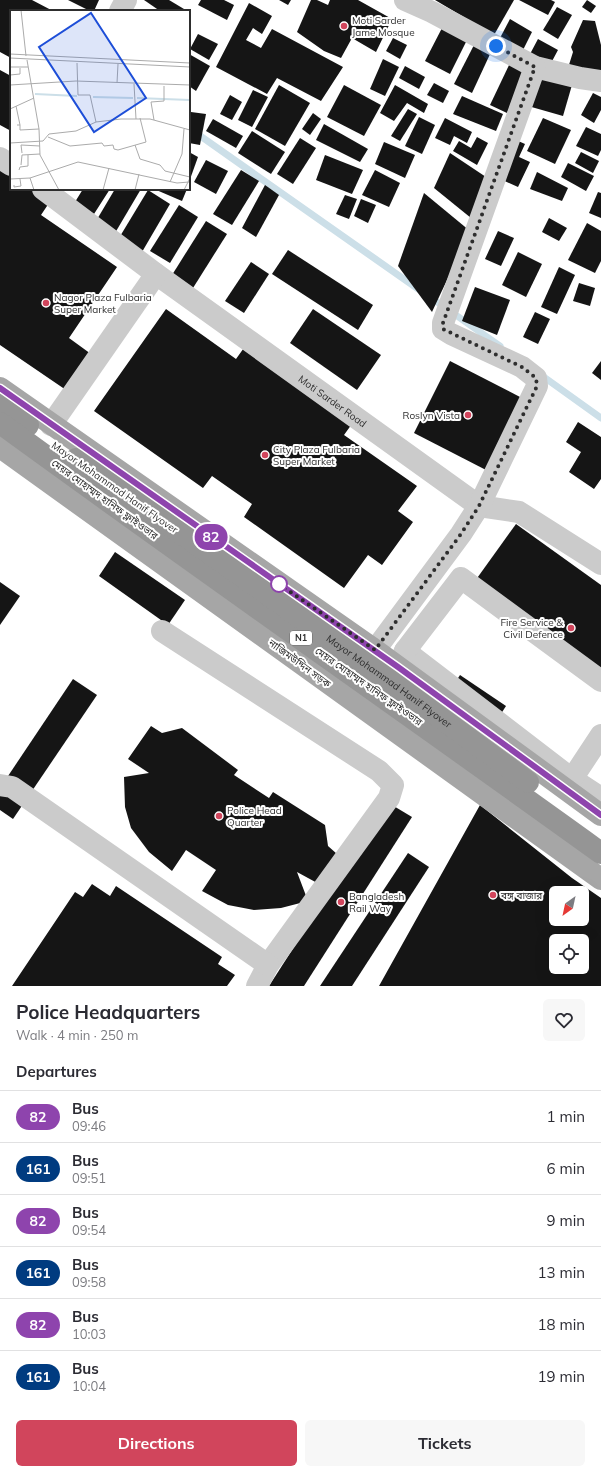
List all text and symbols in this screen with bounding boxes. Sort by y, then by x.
inset map [10,10,190,190]
place label: Moti Sarder Jame Mosque [352,14,415,39]
marker: Moti Sarder Jame Mosque [339,21,349,31]
your location [486,36,506,56]
place label: Nagor Plaza Fulbaria Super Market [54,291,152,316]
marker: Nagor Plaza Fulbaria Super Market [41,298,51,308]
street label: Moti Sarder Road [296,372,369,430]
place label: Roslyn Vista [403,409,460,422]
marker: Roslyn Vista [463,410,473,420]
street label: Mayor Mohammad Hanif Flyover [49,439,181,536]
place label: City Plaza Fulbaria Super Market [273,443,360,468]
marker: City Plaza Fulbaria Super Market [260,450,270,460]
street label: মেয়র মোহাম্মদ হানিফ ফ্লাইওভার [49,456,161,543]
line badge: 82 [193,524,229,550]
text: 82 [203,528,219,546]
unlabelled marker [270,575,288,593]
place label: Fire Service & Civil Defence [500,616,563,641]
marker: Fire Service & Civil Defence [566,623,576,633]
road number: N1 [290,631,312,645]
street label: Mayor Mohammad Hanif Flyover [324,632,455,731]
street label: নাজিমউদ্দিন সড়ক [265,636,334,691]
street label: মেয়র মোহাম্মদ হানিফ ফ্লাইওভার [312,644,426,729]
place label: Police Head Quarter [227,804,282,829]
marker: Police Head Quarter [214,811,224,821]
north arrow [549,886,589,926]
map controls [549,886,589,974]
place label: বঙ্গ বাজার [500,889,543,902]
place label: Bangladesh Rail Way [349,890,404,915]
marker: বঙ্গ বাজার [488,890,498,900]
marker: Bangladesh Rail Way [336,897,346,907]
button: locate [549,934,589,974]
button: heart [543,999,585,1041]
text: Police Headquarters [16,1000,200,1024]
text: Walk · 4 min · 250 m [16,1027,138,1043]
text: Departures [16,1062,97,1081]
text: Bus [72,1099,99,1118]
text: 1 min [547,1107,585,1126]
text: 82 [30,1108,46,1126]
text: 09:46 [72,1118,106,1134]
text: Bus [72,1151,99,1170]
text: 6 min [547,1159,585,1178]
text: 161 [25,1160,51,1178]
text: 09:51 [72,1170,106,1186]
text: Bus [72,1203,99,1222]
text: 9 min [547,1211,585,1230]
text: 82 [30,1212,46,1230]
text: 09:54 [72,1222,106,1238]
text: Bus [72,1255,99,1274]
text: 13 min [538,1263,585,1282]
text: 161 [25,1264,51,1282]
text: 09:58 [72,1274,106,1290]
text: Bus [72,1307,99,1326]
text: 18 min [538,1315,585,1334]
text: 82 [30,1316,46,1334]
text: 10:03 [72,1326,106,1342]
text: Bus [72,1359,99,1378]
text: 19 min [538,1367,585,1386]
text: 161 [25,1368,51,1386]
text: 10:04 [72,1378,106,1394]
button: Directions [16,1420,297,1466]
button: Tickets [305,1420,585,1466]

